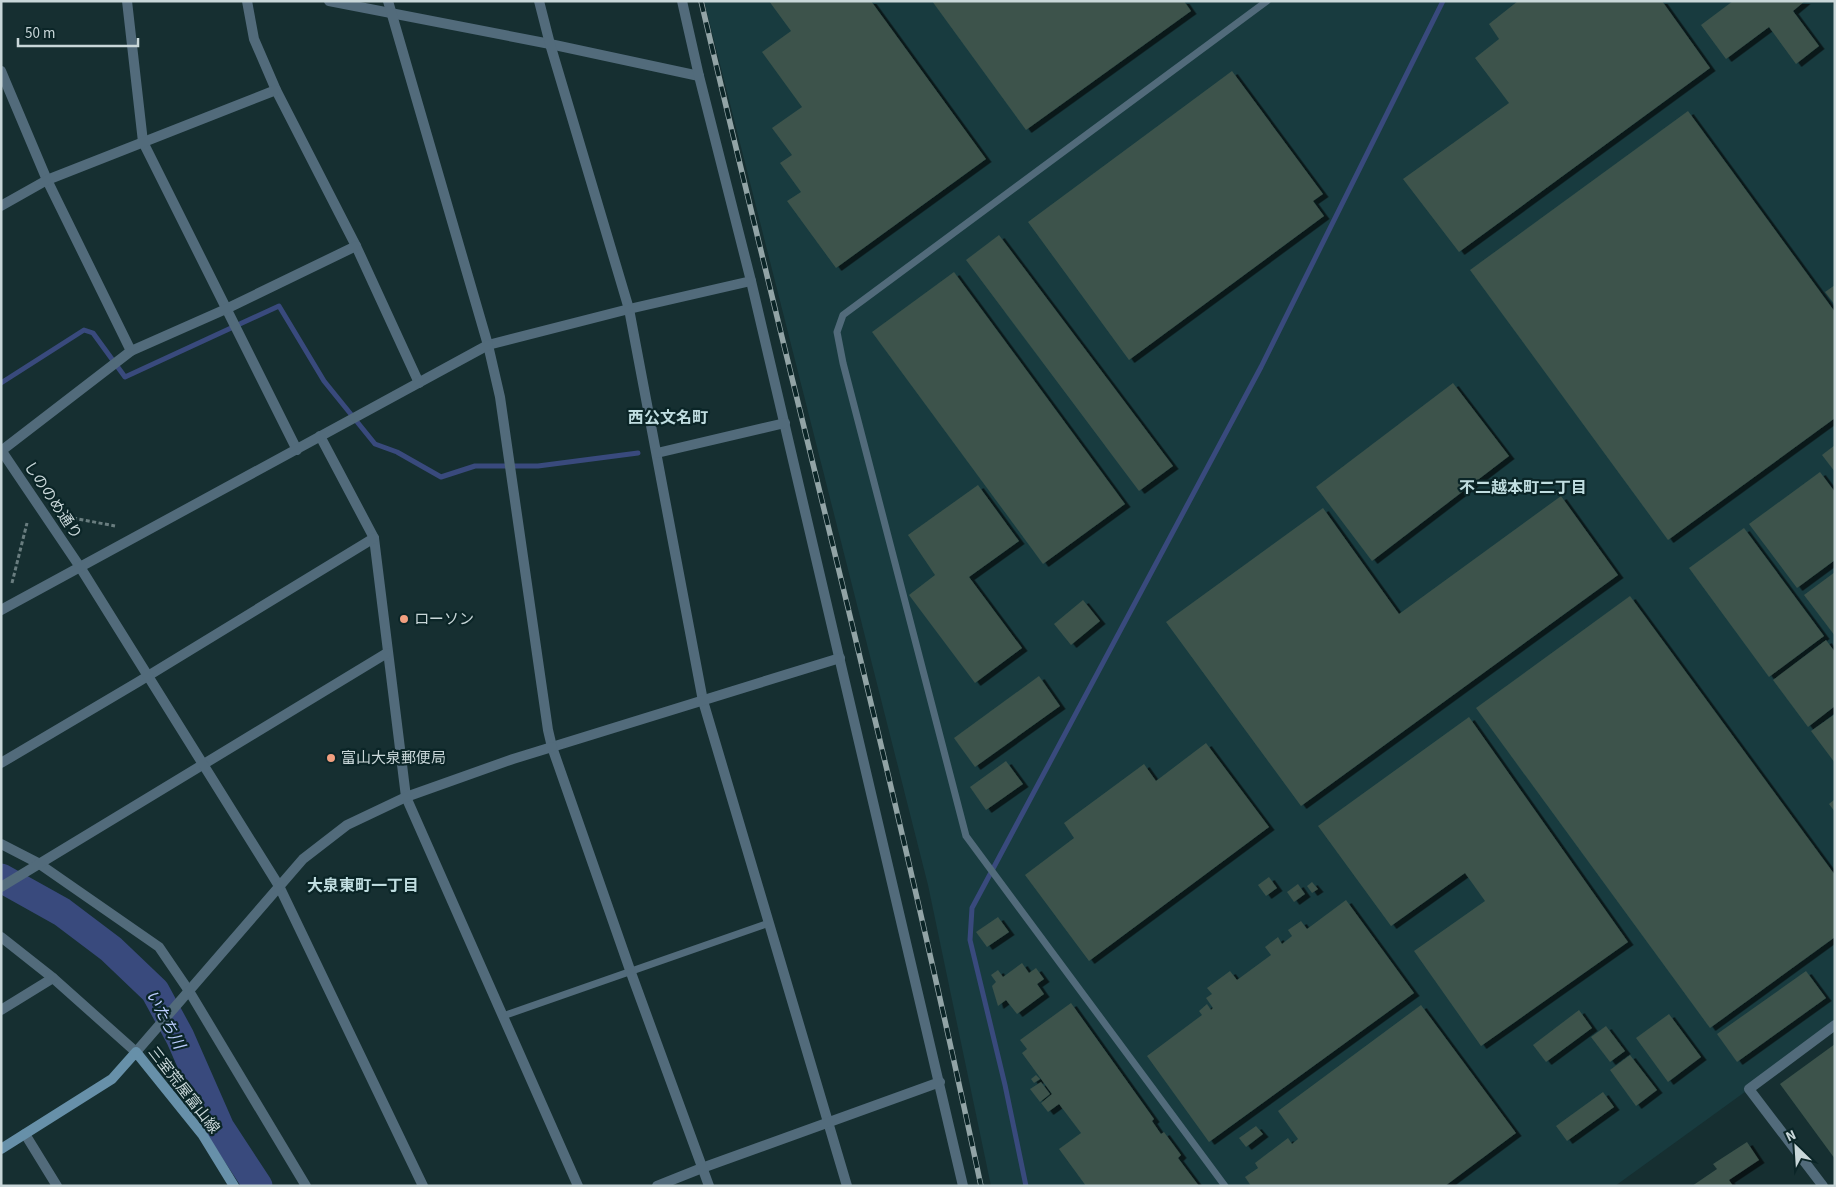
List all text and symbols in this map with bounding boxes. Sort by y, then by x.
scale bar [18,15,138,47]
text: 50 m [25,23,55,44]
district label: 西公文名町 [628,407,708,429]
street label: しののめ通り [19,457,86,543]
district label: 不二越本町二丁目 [1459,477,1587,499]
place label: ローソン [414,609,474,630]
marker: ローソン [398,613,410,625]
place label: 富山大泉郵便局 [341,748,446,769]
marker: 富山大泉郵便局 [325,752,337,764]
district label: 大泉東町一丁目 [307,875,419,897]
water label: いたち川 [140,986,191,1055]
street label: 三室荒屋富山線 [143,1042,224,1138]
north arrow [1771,1122,1821,1172]
text: N [1782,1125,1799,1147]

